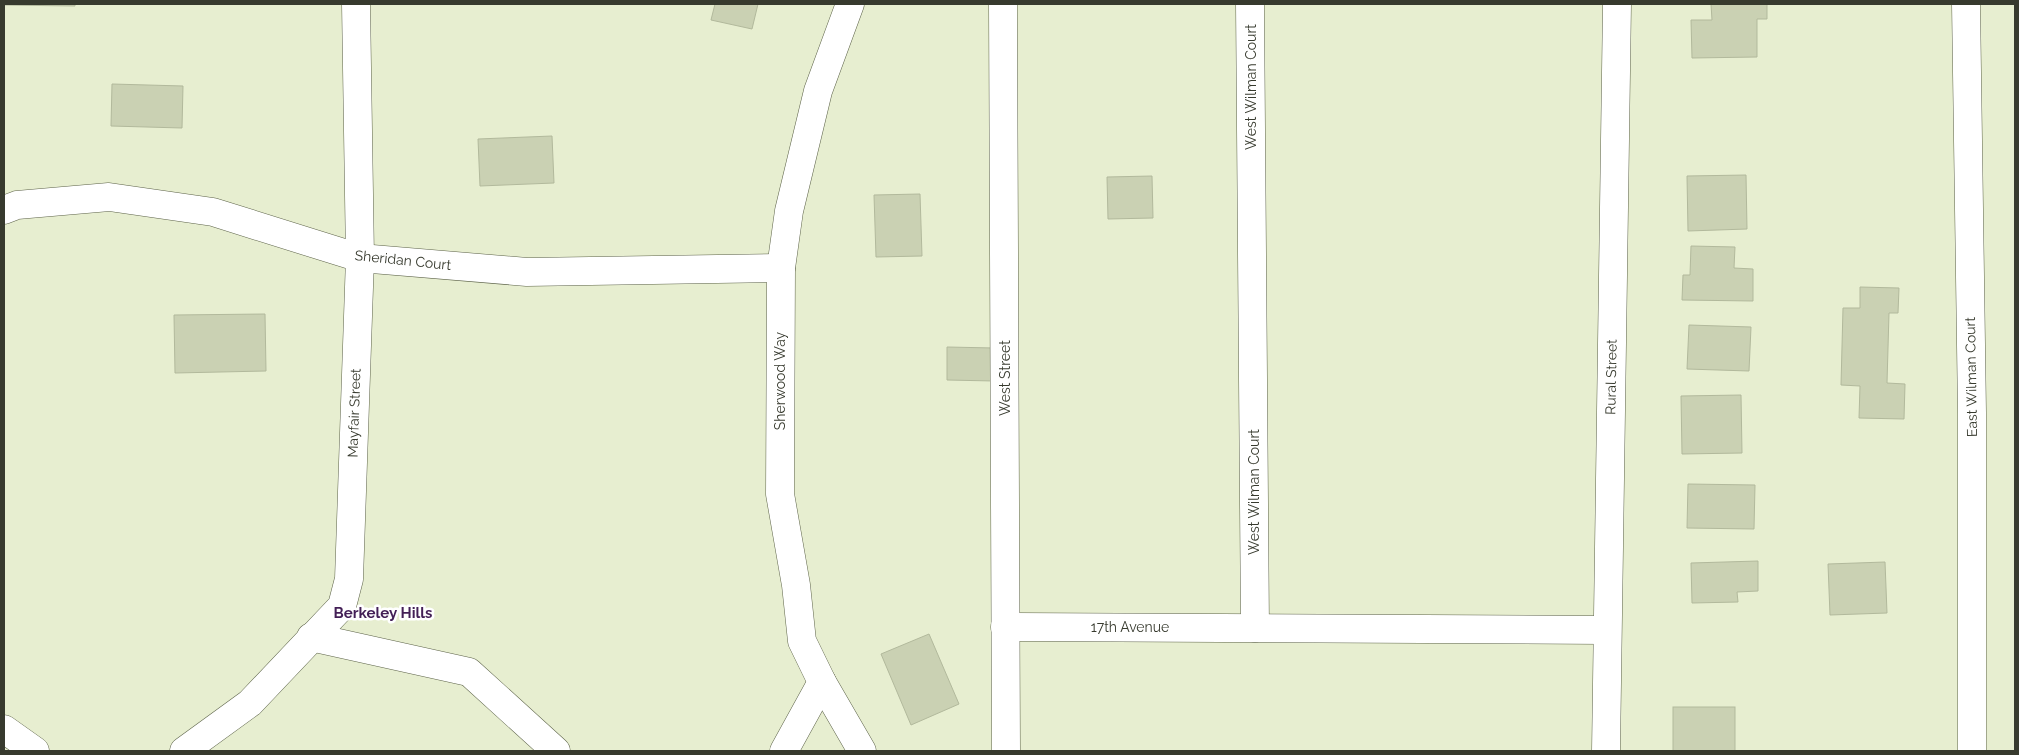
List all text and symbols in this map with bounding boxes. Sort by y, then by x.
street label: West Wilman Court [1243,24,1259,150]
street label: Sheridan Court [354,247,452,273]
street label: East Wilman Court [1962,316,1980,437]
street label: Sherwood Way [772,331,788,430]
street label: Rural Street [1602,339,1620,415]
street label: West Street [997,340,1013,416]
street label: Mayfair Street [344,368,364,458]
street label: West Wilman Court [1246,429,1262,555]
district label: Berkeley Hills [334,604,432,622]
street label: 17th Avenue [1091,619,1169,635]

